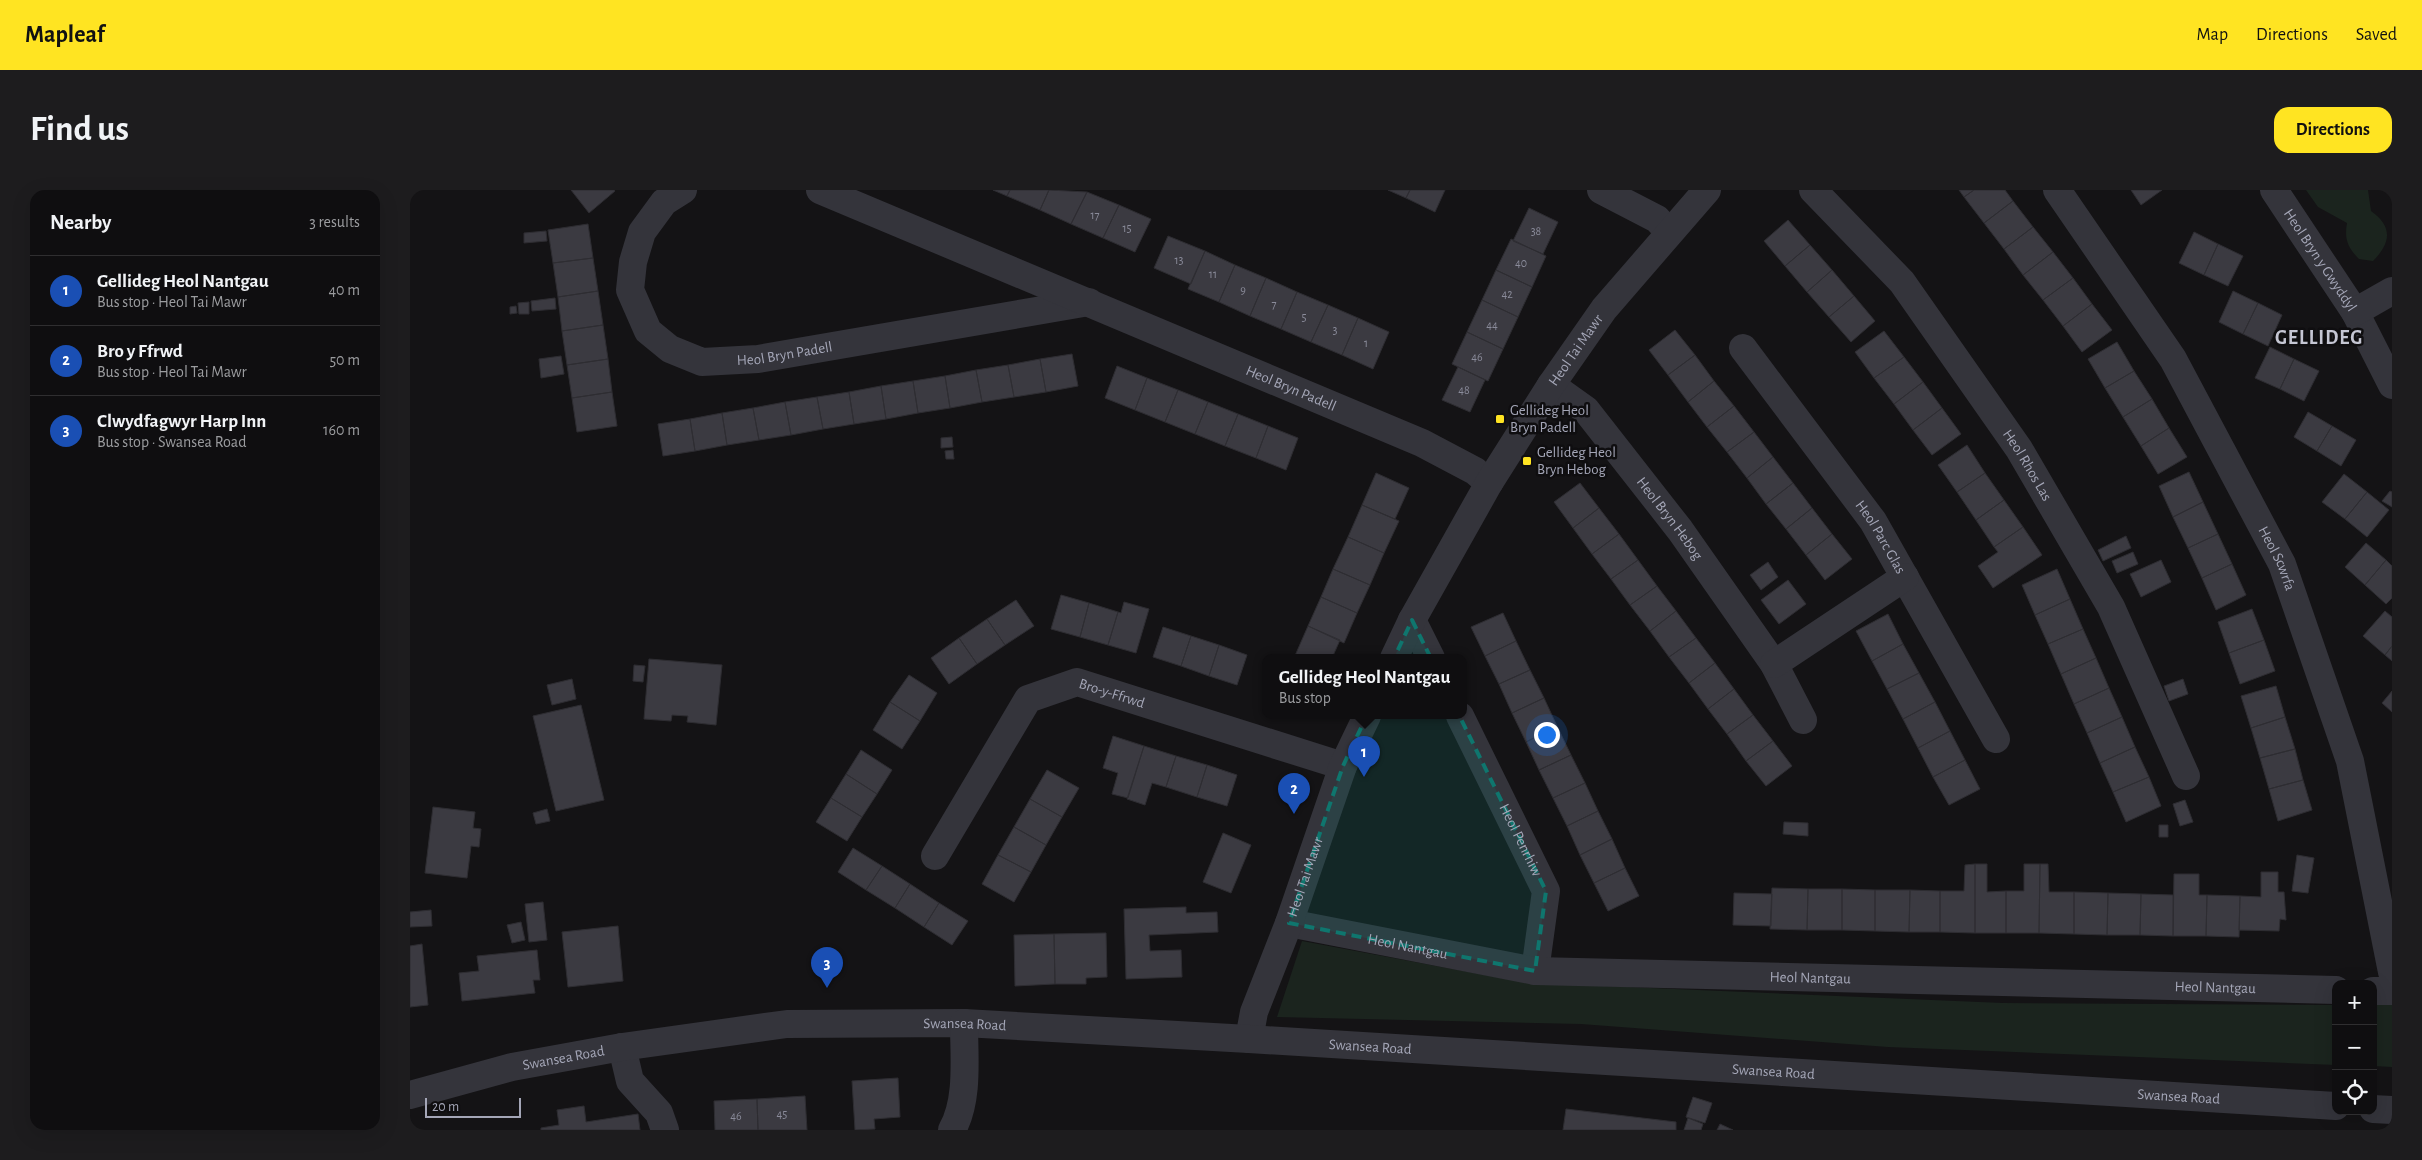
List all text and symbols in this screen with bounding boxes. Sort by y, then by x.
text: Mapleaf [25,23,105,47]
text: Map [2197,26,2228,44]
text: Directions [2256,26,2328,44]
text: Saved [2356,26,2397,44]
button: Directions [2274,107,2392,153]
text: Find us [30,112,129,147]
street label: Heol Bryn y Gwyddyl [2281,206,2360,314]
house number: 17 [1090,209,1100,221]
text: Nearby [50,212,111,233]
text: 3 results [309,214,360,230]
house number: 15 [1122,222,1132,234]
house number: 38 [1531,225,1542,237]
house number: 13 [1174,254,1184,266]
house number: 40 [1515,257,1527,269]
house number: 11 [1209,268,1217,280]
text: Gellideg Heol Nantgau [97,272,269,291]
text: 1 [63,282,69,298]
text: 40 m [328,282,360,298]
house number: 9 [1240,284,1246,296]
house number: 42 [1501,288,1513,300]
text: Bus stop · Heol Tai Mawr [97,294,247,310]
house number: 7 [1271,298,1277,310]
house number: 5 [1301,311,1307,323]
street label: Heol Tai Mawr [1546,311,1606,388]
house number: 44 [1486,319,1498,331]
house number: 3 [1333,324,1338,336]
district label: GELLIDEG [2275,328,2363,348]
house number: 1 [1364,337,1368,349]
street label: Heol Bryn Padell [736,339,833,368]
text: Bro y Ffrwd [97,342,183,361]
house number: 46 [1471,351,1483,363]
text: 2 [62,352,70,368]
text: 50 m [329,352,360,368]
street label: Heol Bryn Padell [1244,362,1338,414]
text: Bus stop · Heol Tai Mawr [97,364,247,380]
house number: 48 [1458,384,1470,396]
place label: Gellideg Heol Bryn Padell [1510,403,1589,435]
text: Clwydfagwyr Harp Inn [97,412,266,431]
marker: Gellideg Heol Bryn Padell [1494,413,1506,425]
text: 3 [63,422,69,438]
text: 160 m [323,422,360,438]
street label: Heol Rhos Las [2000,426,2055,503]
text: Bus stop · Swansea Road [97,434,246,450]
place label: Gellideg Heol Bryn Hebog [1537,445,1616,477]
marker: Gellideg Heol Bryn Hebog [1521,455,1533,467]
street label: Heol Bryn Hebog [1634,474,1706,563]
street label: Heol Parc Glas [1853,497,1909,576]
street label: Heol Scwrfa [2256,524,2298,593]
popup [1262,654,1467,719]
text: Gellideg Heol Nantgau [1279,668,1450,687]
street label: Bro-y-Ffrwd [1077,676,1147,711]
text: Bus stop [1279,690,1331,706]
your location [1534,722,1560,748]
pin: 1 [1348,736,1380,777]
pin: 2 [1278,773,1310,814]
street label: Heol Penrhiw [1497,801,1545,878]
street label: Heol Tai Mawr [1284,835,1326,919]
street label: Heol Nantgau [1366,931,1449,961]
pin: 3 [811,947,843,988]
street label: Heol Nantgau [1770,969,1851,986]
street label: Heol Nantgau [2174,979,2256,996]
map controls [2332,980,2377,1115]
button: + [2332,980,2377,1025]
street label: Swansea Road [923,1015,1007,1033]
button: − [2332,1025,2377,1070]
street label: Swansea Road [1328,1036,1412,1057]
street label: Swansea Road [521,1043,606,1072]
street label: Swansea Road [1732,1061,1815,1081]
button: locate [2332,1070,2377,1115]
street label: Swansea Road [2137,1086,2221,1106]
scale bar [425,1095,521,1118]
text: 20 m [432,1100,459,1114]
house number: 45 [777,1108,787,1120]
house number: 46 [730,1110,742,1122]

